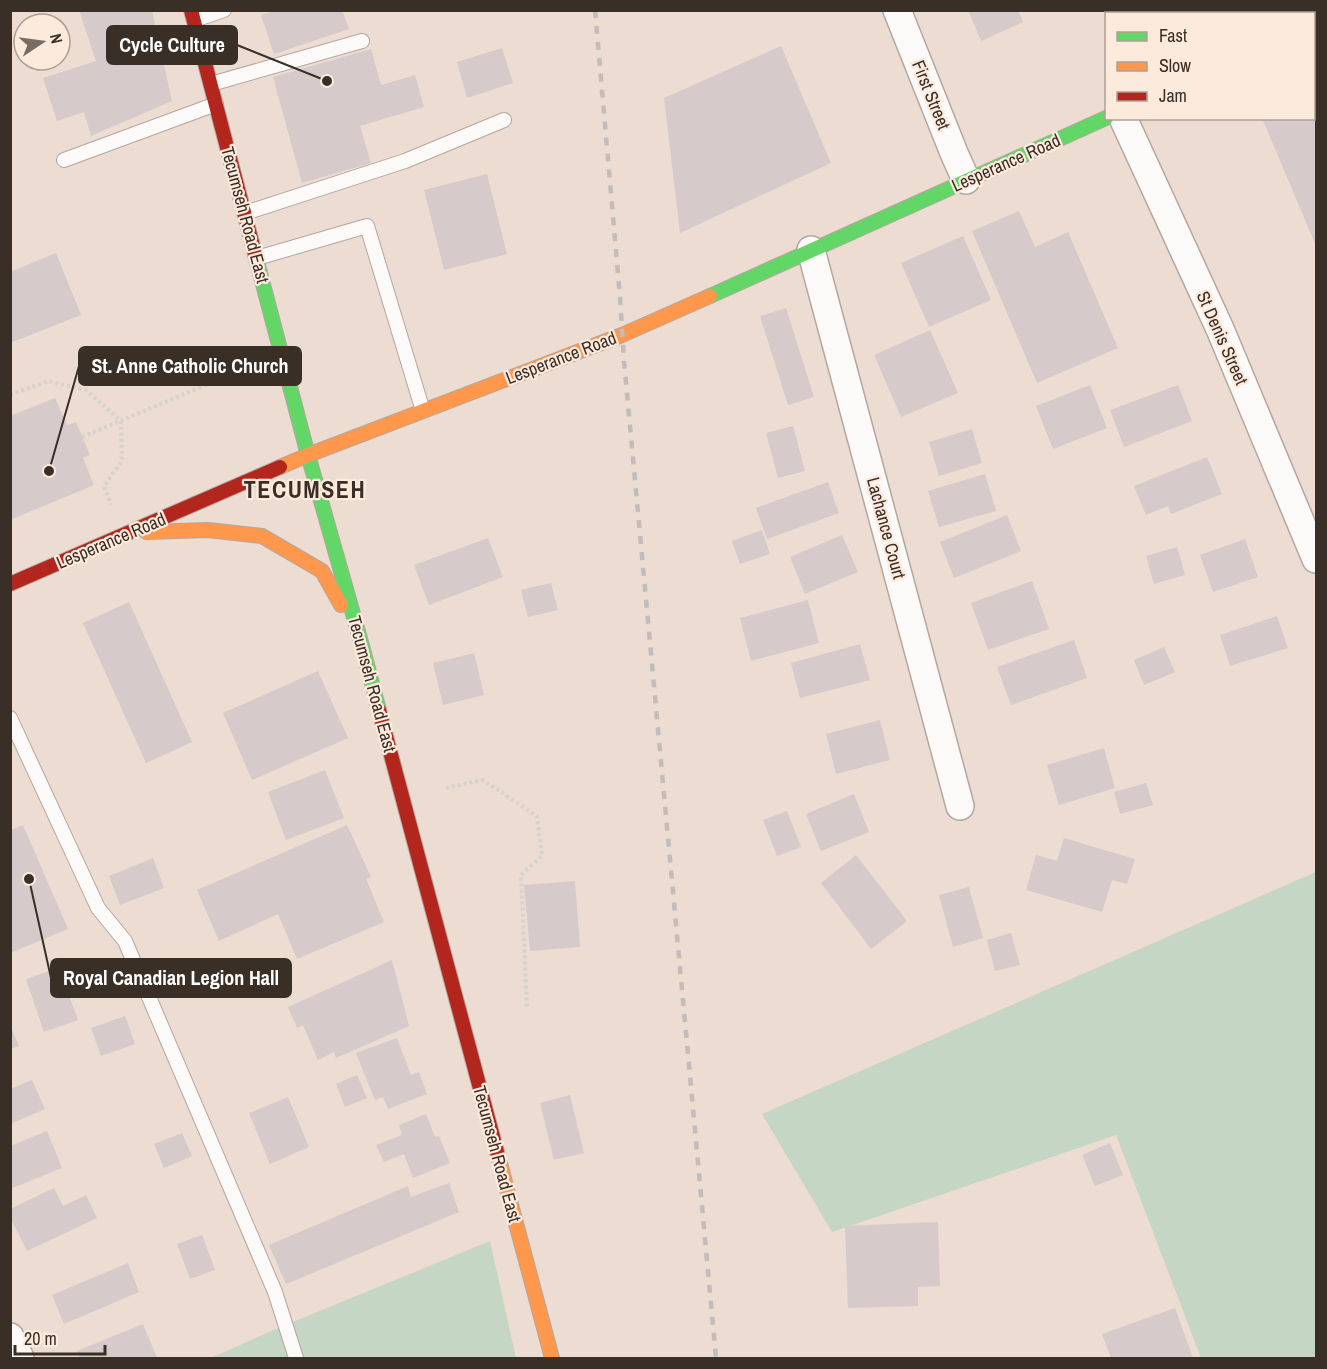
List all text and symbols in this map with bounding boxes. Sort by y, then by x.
north arrow [12,12,72,72]
legend [1105,12,1315,120]
text: Fast [1159,23,1187,48]
callout: Cycle Culture [107,26,237,64]
text: Cycle Culture [119,31,225,58]
text: N [45,32,68,46]
text: Slow [1159,53,1191,78]
street label: First Street [906,56,957,133]
text: Jam [1159,83,1187,108]
street label: Lesperance Road [947,127,1064,198]
street label: Tecumseh Road East [215,144,276,286]
street label: St Denis Street [1191,287,1254,389]
street label: Lesperance Road [502,325,620,390]
callout: St. Anne Catholic Church [79,347,301,385]
text: St. Anne Catholic Church [91,352,289,379]
district label: TECUMSEH [244,473,366,505]
street label: Lachance Court [861,474,912,581]
street label: Lesperance Road [52,506,169,575]
street label: Tecumseh Road East [342,613,403,755]
callout: Royal Canadian Legion Hall [51,959,291,997]
text: Royal Canadian Legion Hall [63,964,279,991]
street label: Tecumseh Road East [467,1083,528,1225]
scale bar [15,1318,105,1356]
text: 20 m [24,1326,57,1351]

